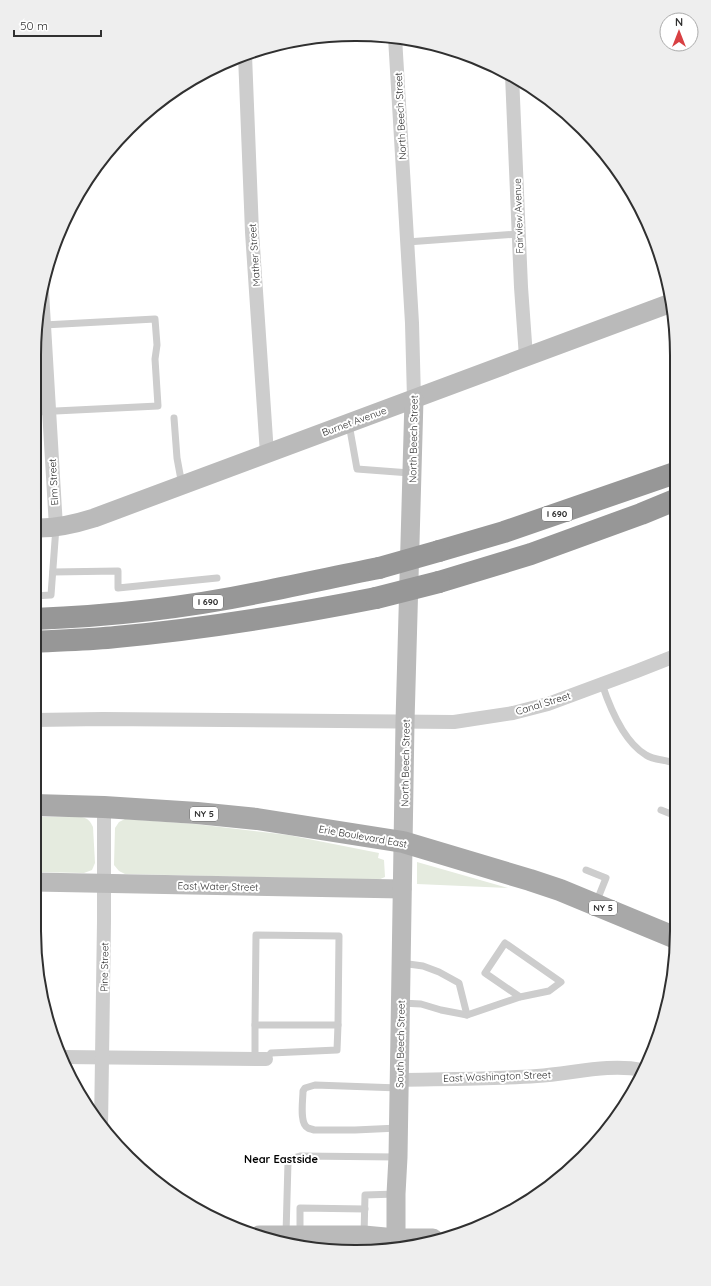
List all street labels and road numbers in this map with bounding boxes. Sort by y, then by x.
street label: North Beech Street [392,71,409,160]
street label: Fairview Avenue [511,178,526,254]
street label: Mather Street [246,223,263,287]
street label: North Beech Street [406,394,421,483]
street label: Burnet Avenue [320,404,389,439]
street label: Elm Street [46,457,61,506]
road number: I 690 [542,507,572,521]
road number: I 690 [193,595,223,609]
street label: Canal Street [514,689,573,718]
street label: North Beech Street [398,718,413,807]
road number: NY 5 [190,807,218,821]
street label: Erie Boulevard East [318,822,409,851]
street label: East Water Street [177,879,259,894]
road number: NY 5 [589,901,617,915]
street label: Pine Street [98,941,111,992]
street label: South Beech Street [393,999,408,1088]
street label: East Washington Street [443,1068,552,1085]

